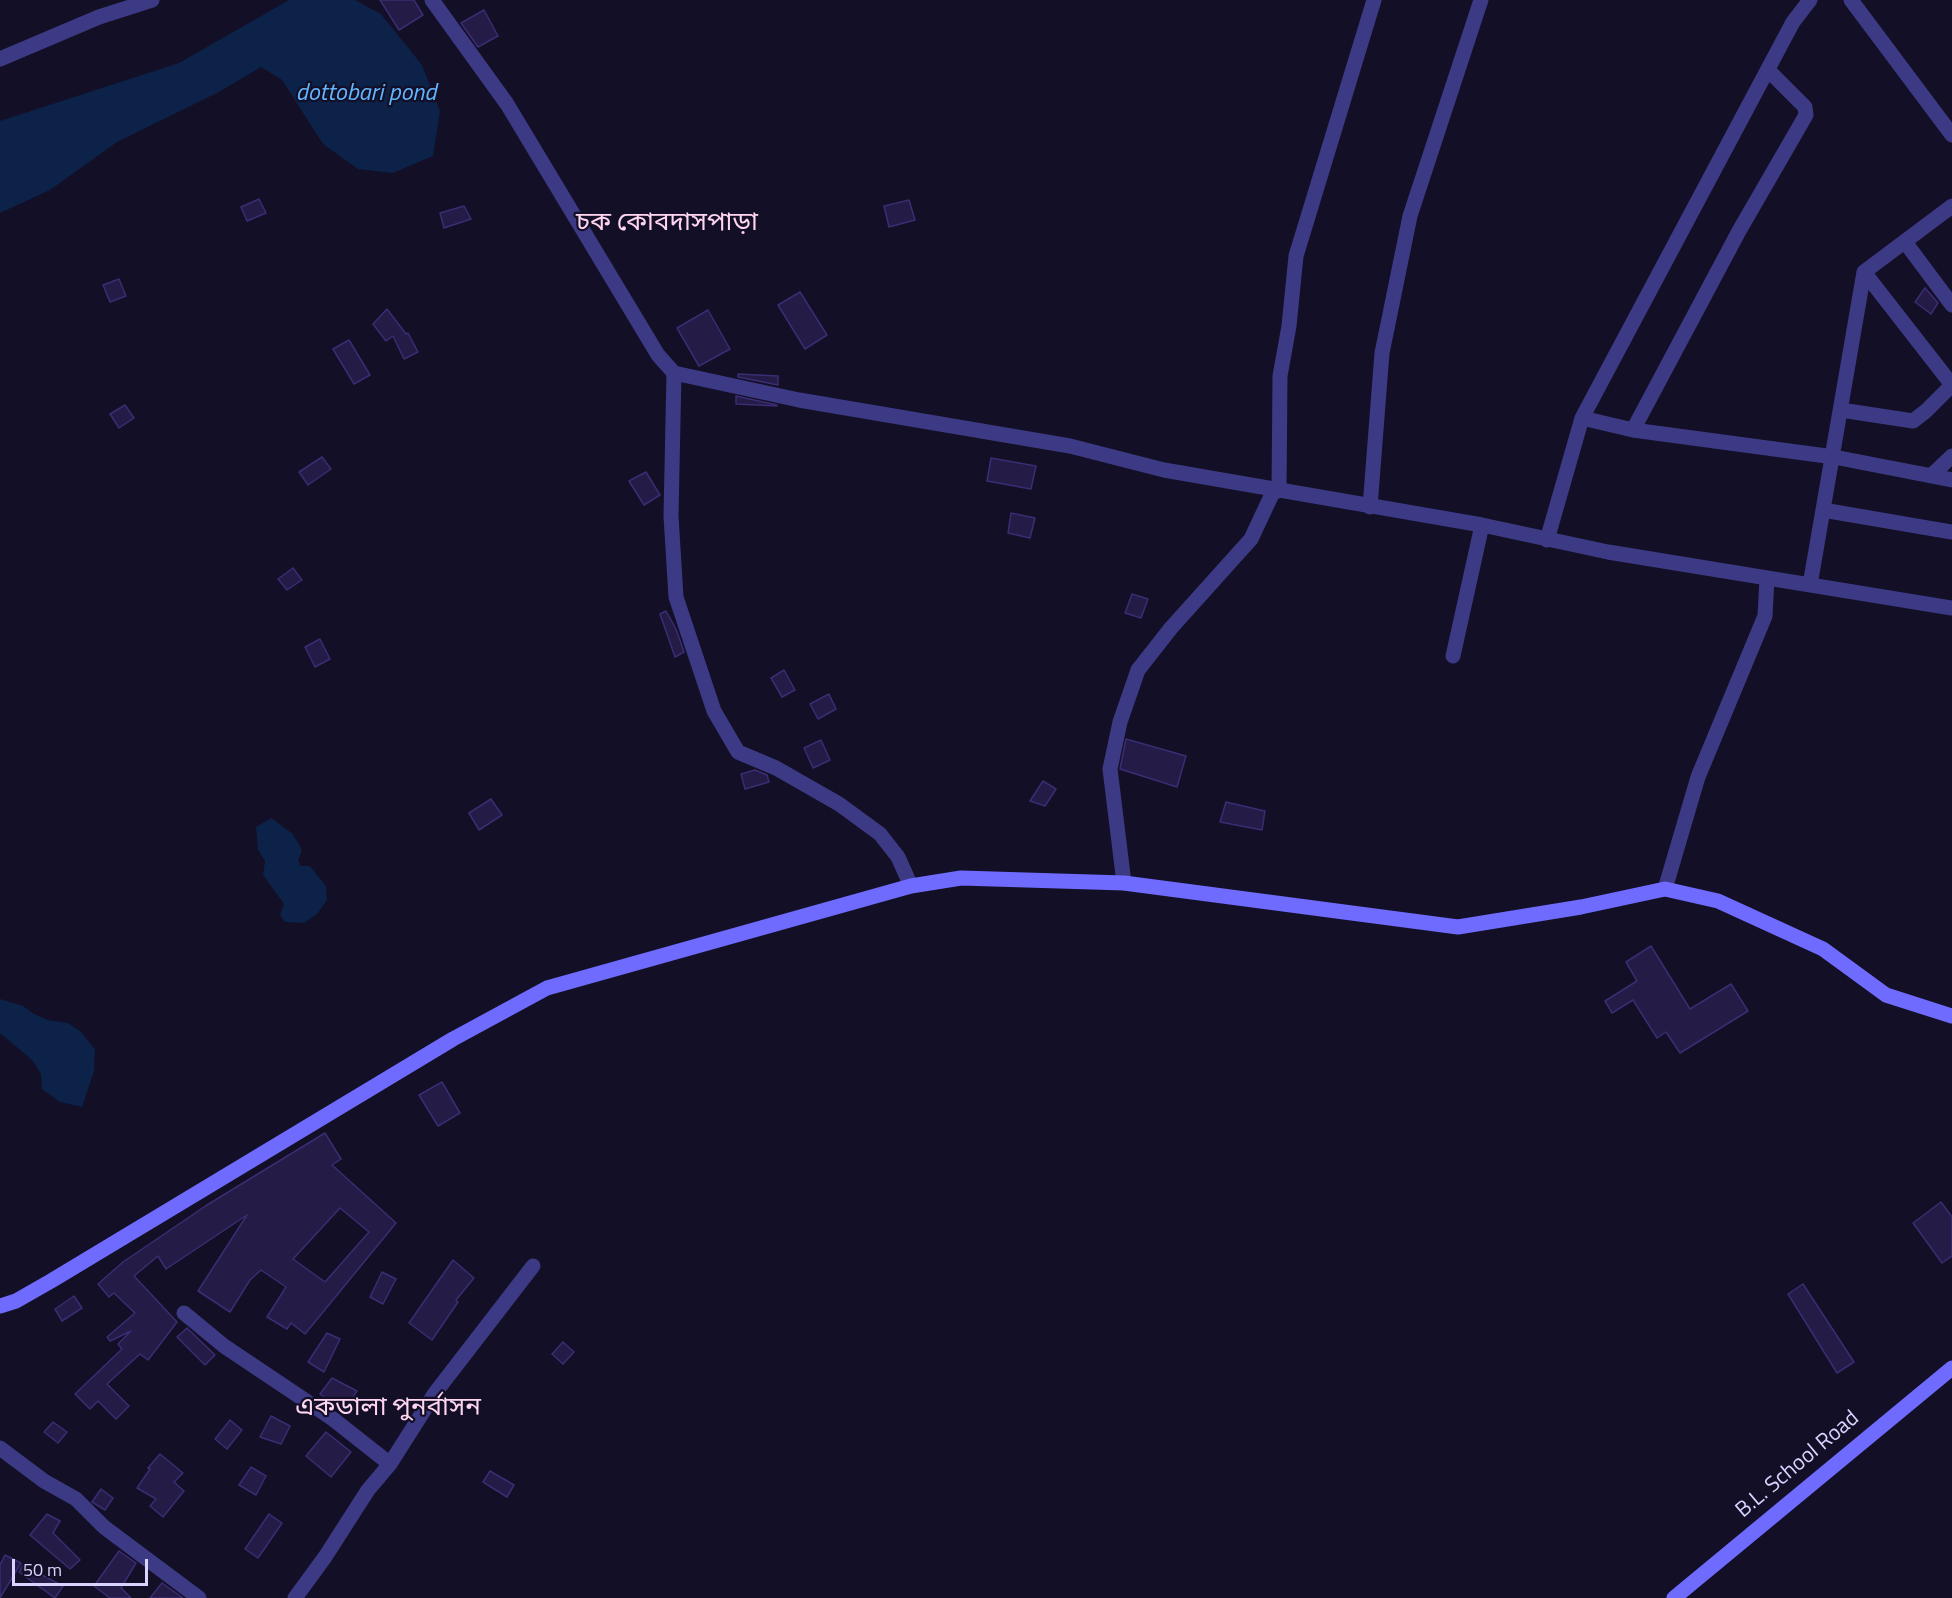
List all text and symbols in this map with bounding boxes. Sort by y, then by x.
water label: dottobari pond [296,80,436,108]
district label: চক কোবদাসপাড়া [576,208,758,240]
district label: একডালা পুনর্বাসন [295,1393,481,1425]
street label: B.L. School Road [1731,1406,1865,1524]
scale bar [15,1547,152,1585]
text: 50 m [23,1556,62,1583]

